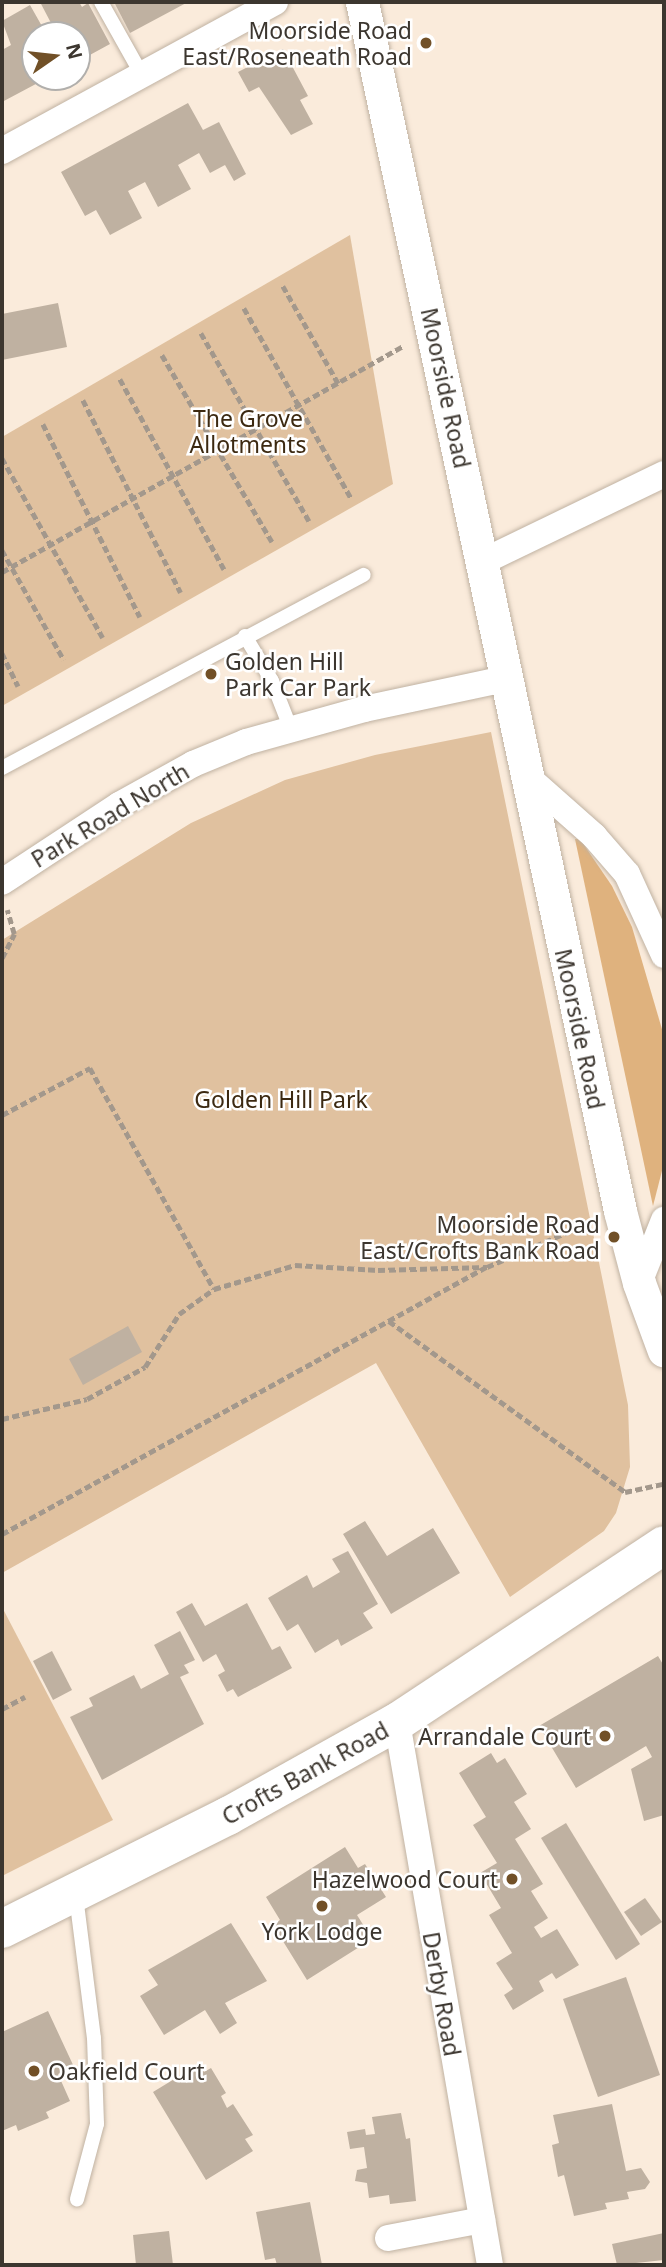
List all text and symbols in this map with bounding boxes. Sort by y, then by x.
place label: Moorside Road East/Roseneath Road [182,16,412,70]
north arrow [21,21,91,91]
marker: Moorside Road East/Roseneath Road [418,35,434,51]
text: N [60,41,89,62]
street label: Moorside Road [416,305,476,471]
park label: The Grove Allotments [190,404,306,458]
place label: Golden Hill Park Car Park [225,647,371,701]
marker: Golden Hill Park Car Park [203,666,219,682]
street label: Park Road North [26,757,194,873]
street label: Moorside Road [550,946,610,1112]
park label: Golden Hill Park [194,1085,368,1113]
place label: Moorside Road East/Crofts Bank Road [360,1210,600,1264]
marker: Moorside Road East/Crofts Bank Road [606,1229,622,1245]
street label: Crofts Bank Road [217,1716,393,1830]
place label: Arrandale Court [418,1722,591,1750]
marker: Arrandale Court [597,1728,613,1744]
place label: Hazelwood Court [312,1865,498,1893]
marker: Hazelwood Court [504,1871,520,1887]
marker: York Lodge [314,1898,330,1914]
place label: York Lodge [262,1917,382,1945]
street label: Derby Road [417,1930,467,2058]
place label: Oakfield Court [48,2057,204,2085]
marker: Oakfield Court [26,2063,42,2079]

